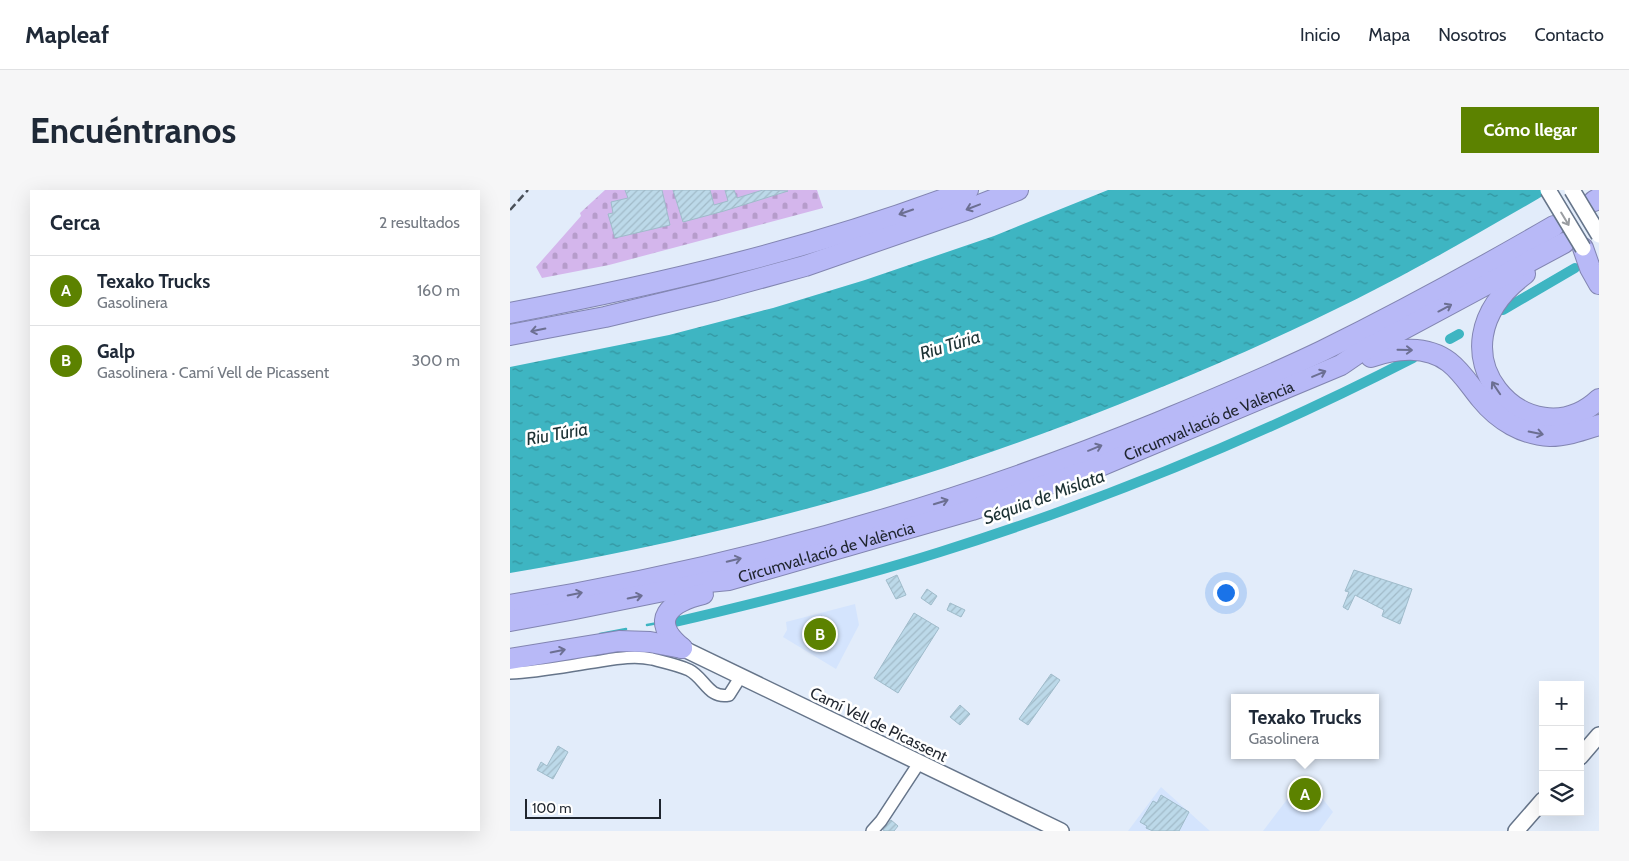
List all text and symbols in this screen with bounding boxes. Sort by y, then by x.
text: Mapleaf [25,20,109,49]
text: Inicio [1300,24,1340,46]
text: Mapa [1368,24,1410,46]
text: Nosotros [1438,24,1507,46]
text: Contacto [1535,24,1604,46]
button: Cómo llegar [1461,107,1599,153]
text: Encuéntranos [30,109,236,152]
one-way arrow [965,204,980,213]
one-way arrow [898,208,914,217]
text: Cerca [50,210,100,235]
one-way arrow [1561,212,1571,226]
text: 2 resultados [379,213,460,232]
text: Texako Trucks [97,270,210,293]
text: A [61,281,71,300]
text: 160 m [417,281,460,300]
text: Gasolinera [97,293,168,312]
one-way arrow [1437,303,1452,312]
water label: Riu Túria [917,325,983,365]
one-way arrow [530,326,546,335]
text: Galp [97,340,135,363]
one-way arrow [1396,345,1412,355]
text: B [61,351,71,370]
text: 300 m [411,351,460,370]
text: Gasolinera · Camí Vell de Picassent [97,363,329,382]
one-way arrow [1311,368,1326,378]
street label: Circumval·lació de València [1121,377,1297,465]
one-way arrow [1490,381,1500,395]
water label: Riu Túria [524,418,590,450]
one-way arrow [1528,429,1544,439]
one-way arrow [1087,443,1102,452]
water label: Séquia de Mislata [980,465,1108,529]
one-way arrow [933,497,949,507]
street label: Circumval·lació de València [736,518,917,587]
one-way arrow [726,555,742,564]
your location [1213,580,1239,606]
one-way arrow [567,589,583,598]
one-way arrow [627,592,643,601]
pin: B [804,615,836,653]
one-way arrow [550,646,566,656]
map controls [1539,681,1584,816]
button: + [1539,681,1584,726]
street label: Camí Vell de Picassent [807,683,951,766]
popup [1231,694,1379,759]
text: Texako Trucks [1248,706,1362,729]
button: − [1539,726,1584,771]
text: Gasolinera [1248,729,1319,748]
button: layers [1539,771,1584,816]
pin: A [1289,775,1321,813]
scale bar [525,796,661,819]
text: 100 m [532,799,572,817]

